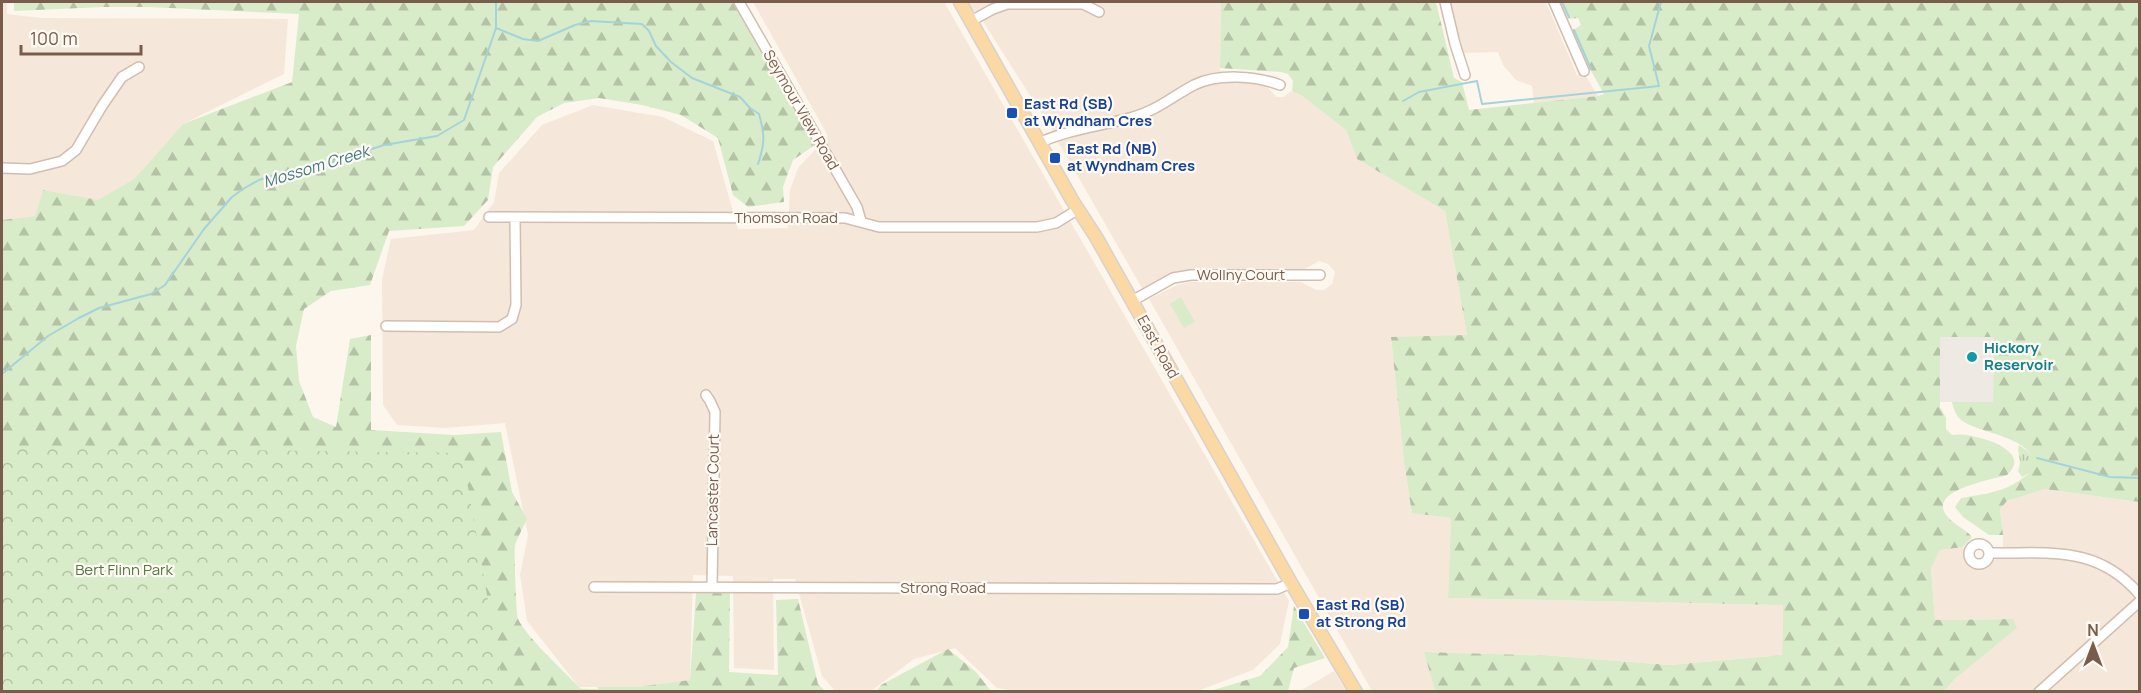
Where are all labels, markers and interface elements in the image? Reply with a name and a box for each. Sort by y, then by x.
scale bar [21,18,141,56]
text: 100 m [30,26,78,50]
street label: Seymour View Road [758,46,844,174]
place label: East Rd (SB) at Wyndham Cres [1024,93,1152,131]
marker: East Rd (SB) at Wyndham Cres [1005,106,1019,120]
place label: East Rd (NB) at Wyndham Cres [1067,138,1195,176]
water label: Mossom Creek [260,139,374,193]
marker: East Rd (NB) at Wyndham Cres [1048,151,1062,165]
street label: Thomson Road [734,207,838,228]
street label: Wollny Court [1197,264,1285,285]
street label: East Road [1132,311,1184,382]
place label: Hickory Reservoir [1984,337,2054,375]
marker: Hickory Reservoir [1965,350,1979,364]
street label: Lancaster Court [701,434,724,546]
park label: Bert Flinn Park [75,559,173,580]
street label: Strong Road [900,577,986,598]
place label: East Rd (SB) at Strong Rd [1316,594,1406,632]
marker: East Rd (SB) at Strong Rd [1297,607,1311,621]
north arrow [2063,615,2123,675]
text: N [2087,619,2099,641]

